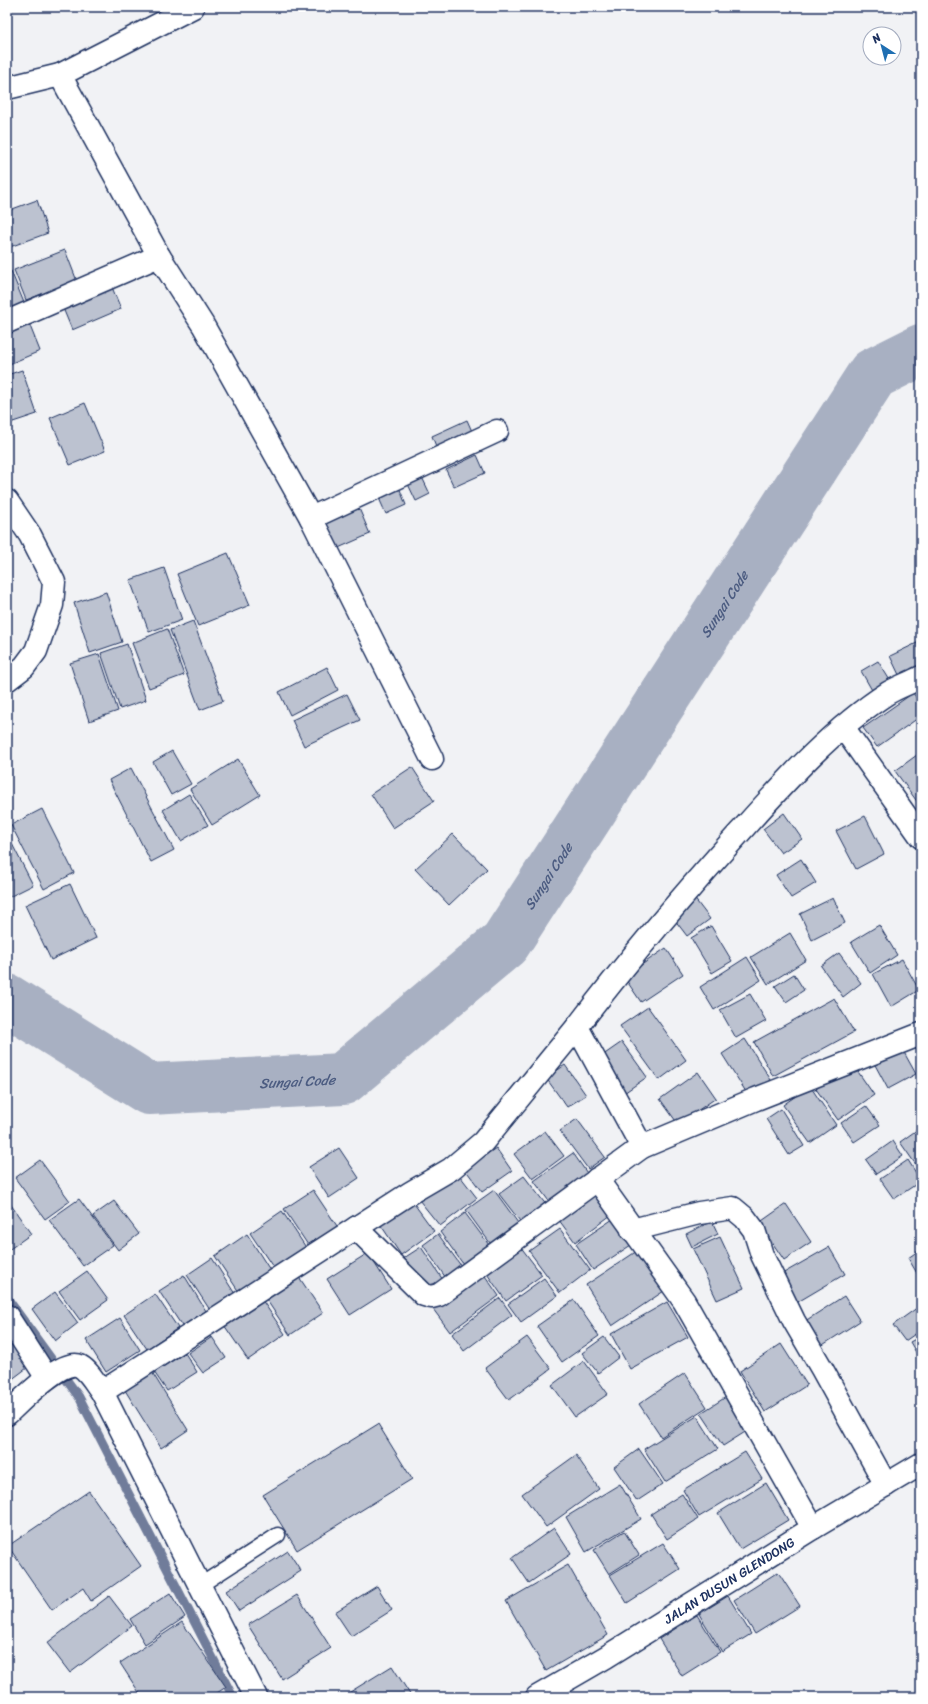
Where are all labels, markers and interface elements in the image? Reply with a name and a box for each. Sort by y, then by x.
north arrow [862,26,902,66]
text: N [867,28,885,49]
water label: Sungai Code [693,564,756,643]
water label: Sungai Code [517,836,580,915]
water label: Sungai Code [259,1067,338,1096]
street label: JALAN DUSUN GLENDONG [658,1531,799,1630]

